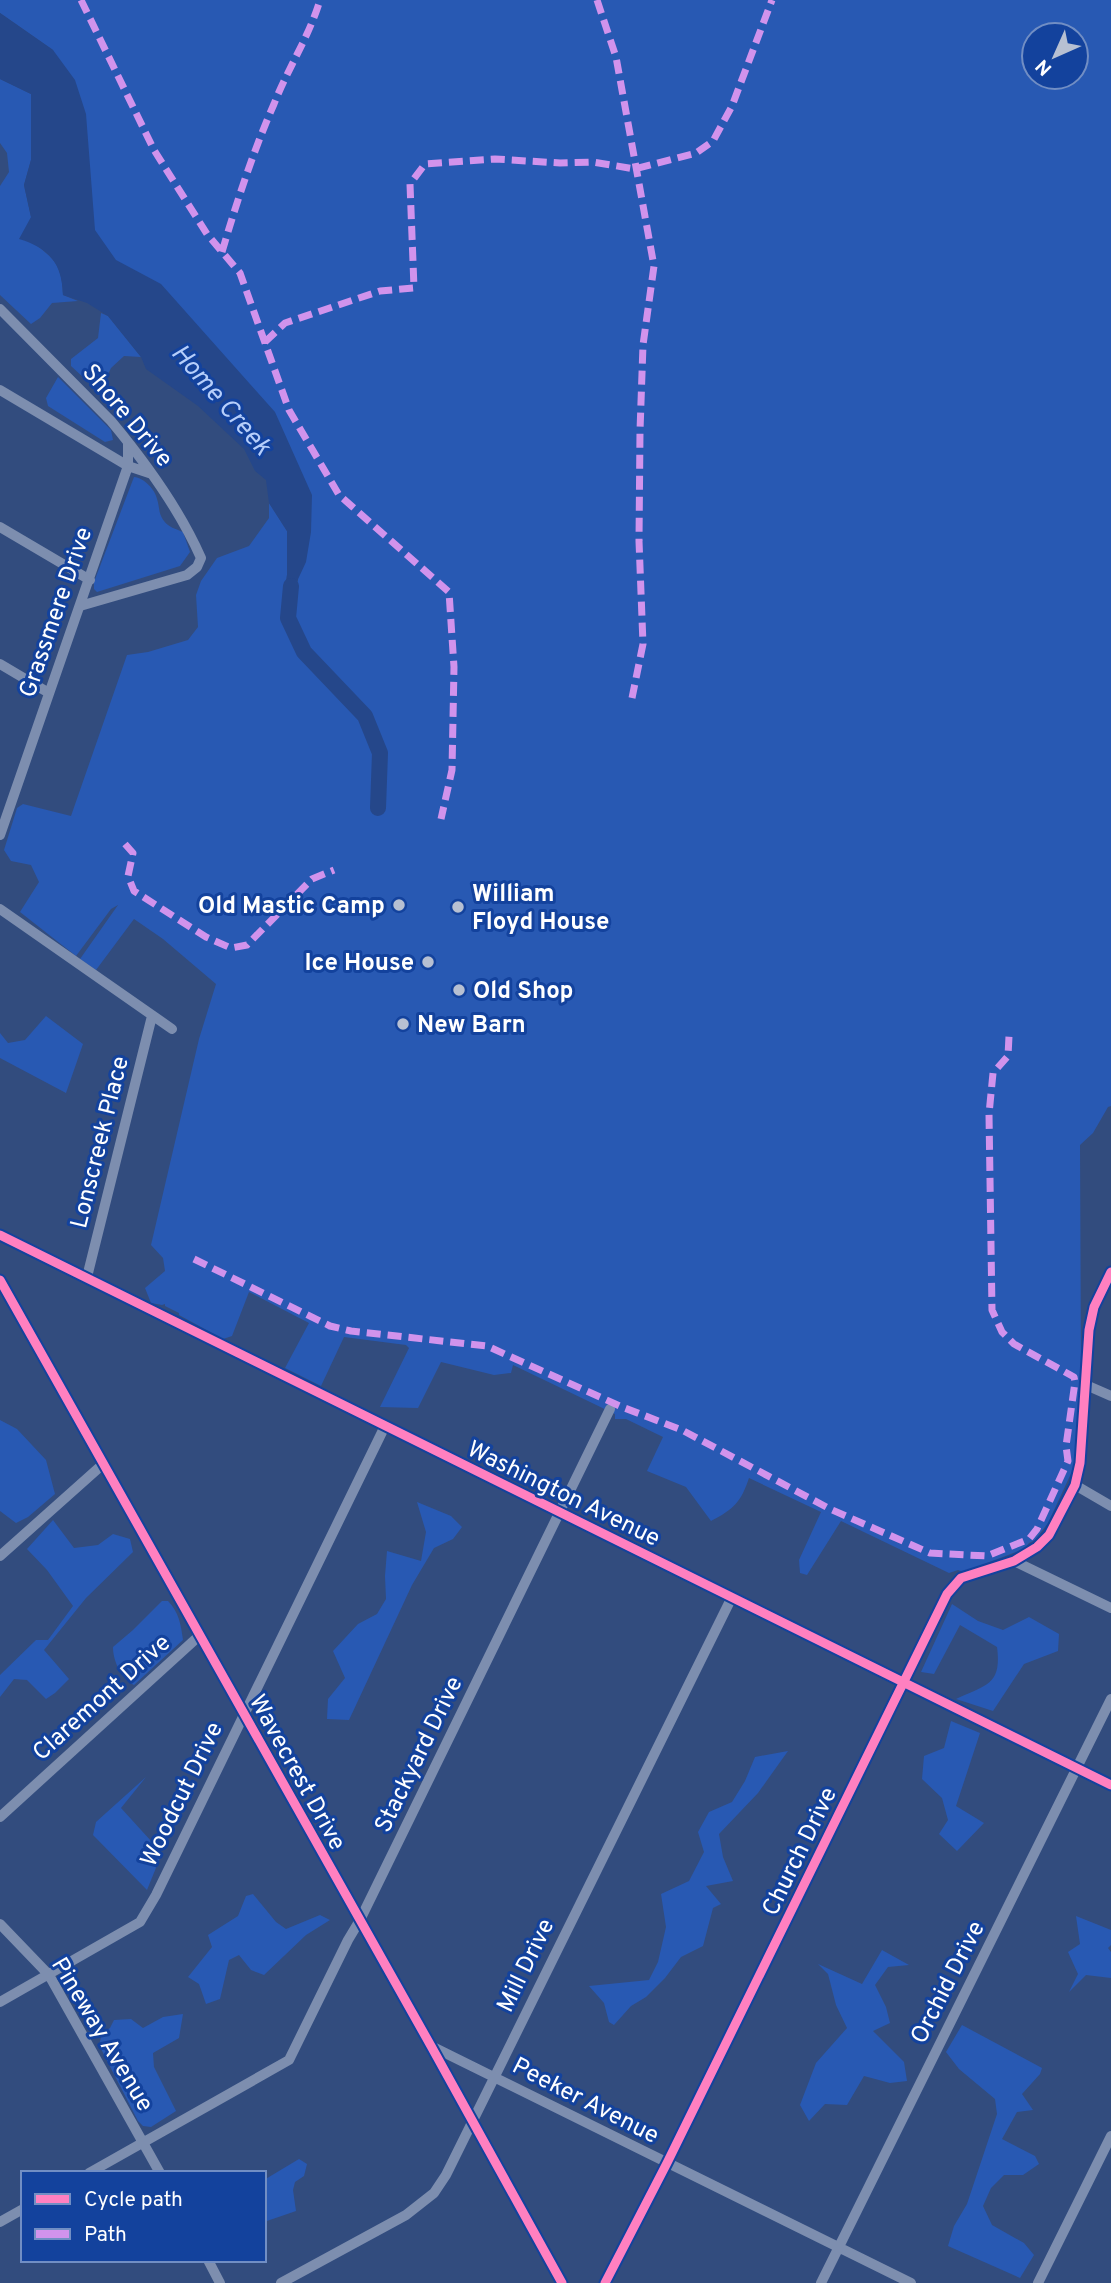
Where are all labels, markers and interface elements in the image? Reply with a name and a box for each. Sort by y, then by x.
north arrow [1020,21,1090,91]
text: N [1031,53,1058,80]
water label: Home Creek [163,338,278,464]
street label: Shore Drive [75,359,178,474]
street label: Grassmere Drive [14,523,100,702]
place label: William Floyd House [472,880,609,938]
place label: Old Mastic Camp [198,892,385,922]
marker: Old Mastic Camp [391,897,407,913]
marker: William Floyd House [450,899,466,915]
place label: Ice House [305,949,414,979]
marker: Ice House [420,954,436,970]
place label: Old Shop [473,977,573,1007]
marker: Old Shop [451,982,467,998]
place label: New Barn [417,1011,526,1041]
marker: New Barn [395,1016,411,1032]
street label: Lonscreek Place [65,1053,137,1232]
street label: Washington Avenue [462,1435,665,1555]
street label: Claremont Drive [27,1629,178,1768]
street label: Stackyard Drive [369,1672,471,1838]
street label: Wavecrest Drive [241,1690,351,1856]
street label: Woodcut Drive [135,1717,231,1872]
street label: Church Drive [757,1783,845,1921]
street label: Mill Drive [491,1914,562,2018]
street label: Orchid Drive [905,1916,993,2049]
street label: Pineway Avenue [43,1952,159,2118]
street label: Peeker Avenue [507,2052,664,2152]
legend [21,2171,266,2262]
text: Cycle path [84,2187,183,2214]
text: Path [84,2222,127,2249]

